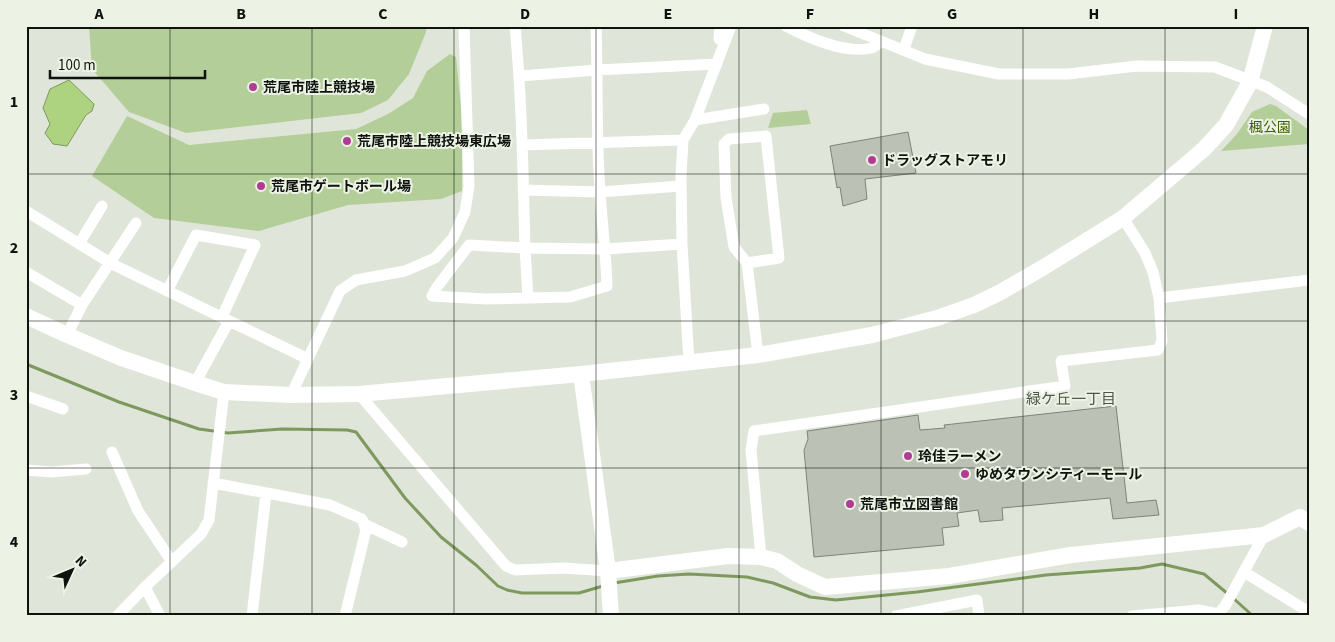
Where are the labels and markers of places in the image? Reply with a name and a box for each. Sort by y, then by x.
place label: 荒尾市陸上競技場 [263,78,375,98]
marker: 荒尾市陸上競技場 [247,81,259,93]
place label: 荒尾市陸上競技場東広場 [357,132,511,152]
marker: 荒尾市陸上競技場東広場 [341,135,353,147]
place label: ドラッグストアモリ [882,151,1008,171]
marker: ドラッグストアモリ [866,154,878,166]
place label: 荒尾市ゲートボール場 [271,177,411,197]
marker: 荒尾市ゲートボール場 [255,180,267,192]
place label: 玲佳ラーメン [918,447,1001,467]
marker: 玲佳ラーメン [902,450,914,462]
place label: ゆめタウンシティーモール [975,465,1142,485]
marker: ゆめタウンシティーモール [959,468,971,480]
place label: 荒尾市立図書館 [860,495,958,515]
marker: 荒尾市立図書館 [844,498,856,510]

